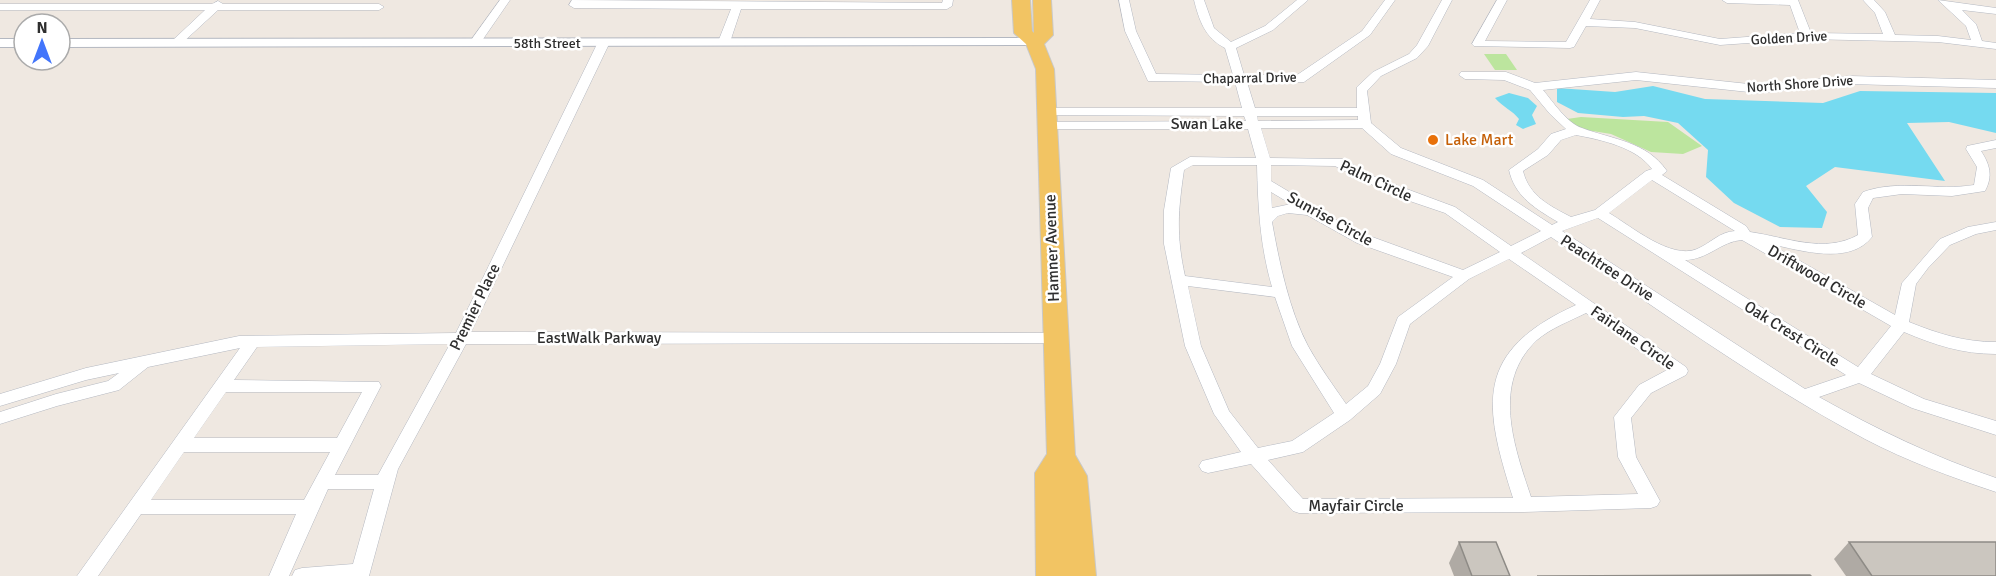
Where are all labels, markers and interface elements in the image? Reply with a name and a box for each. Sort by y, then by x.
north arrow [12,12,72,72]
text: N [36,18,48,38]
street label: Golden Drive [1750,28,1828,48]
street label: 58th Street [513,35,581,52]
street label: Chaparral Drive [1203,69,1297,87]
street label: North Shore Drive [1746,72,1854,96]
street label: Swan Lake [1171,114,1243,134]
place label: Lake Mart [1445,130,1514,150]
marker: Lake Mart [1426,133,1440,147]
street label: Palm Circle [1337,156,1415,206]
street label: Sunrise Circle [1284,187,1376,251]
street label: Hamner Avenue [1040,194,1064,302]
street label: Peachtree Drive [1556,230,1658,306]
street label: Driftwood Circle [1764,241,1870,313]
street label: Premier Place [445,260,505,354]
street label: Oak Crest Circle [1740,297,1844,371]
street label: Fairlane Circle [1587,301,1679,375]
street label: EastWalk Parkway [537,328,662,348]
street label: Mayfair Circle [1308,496,1404,516]

